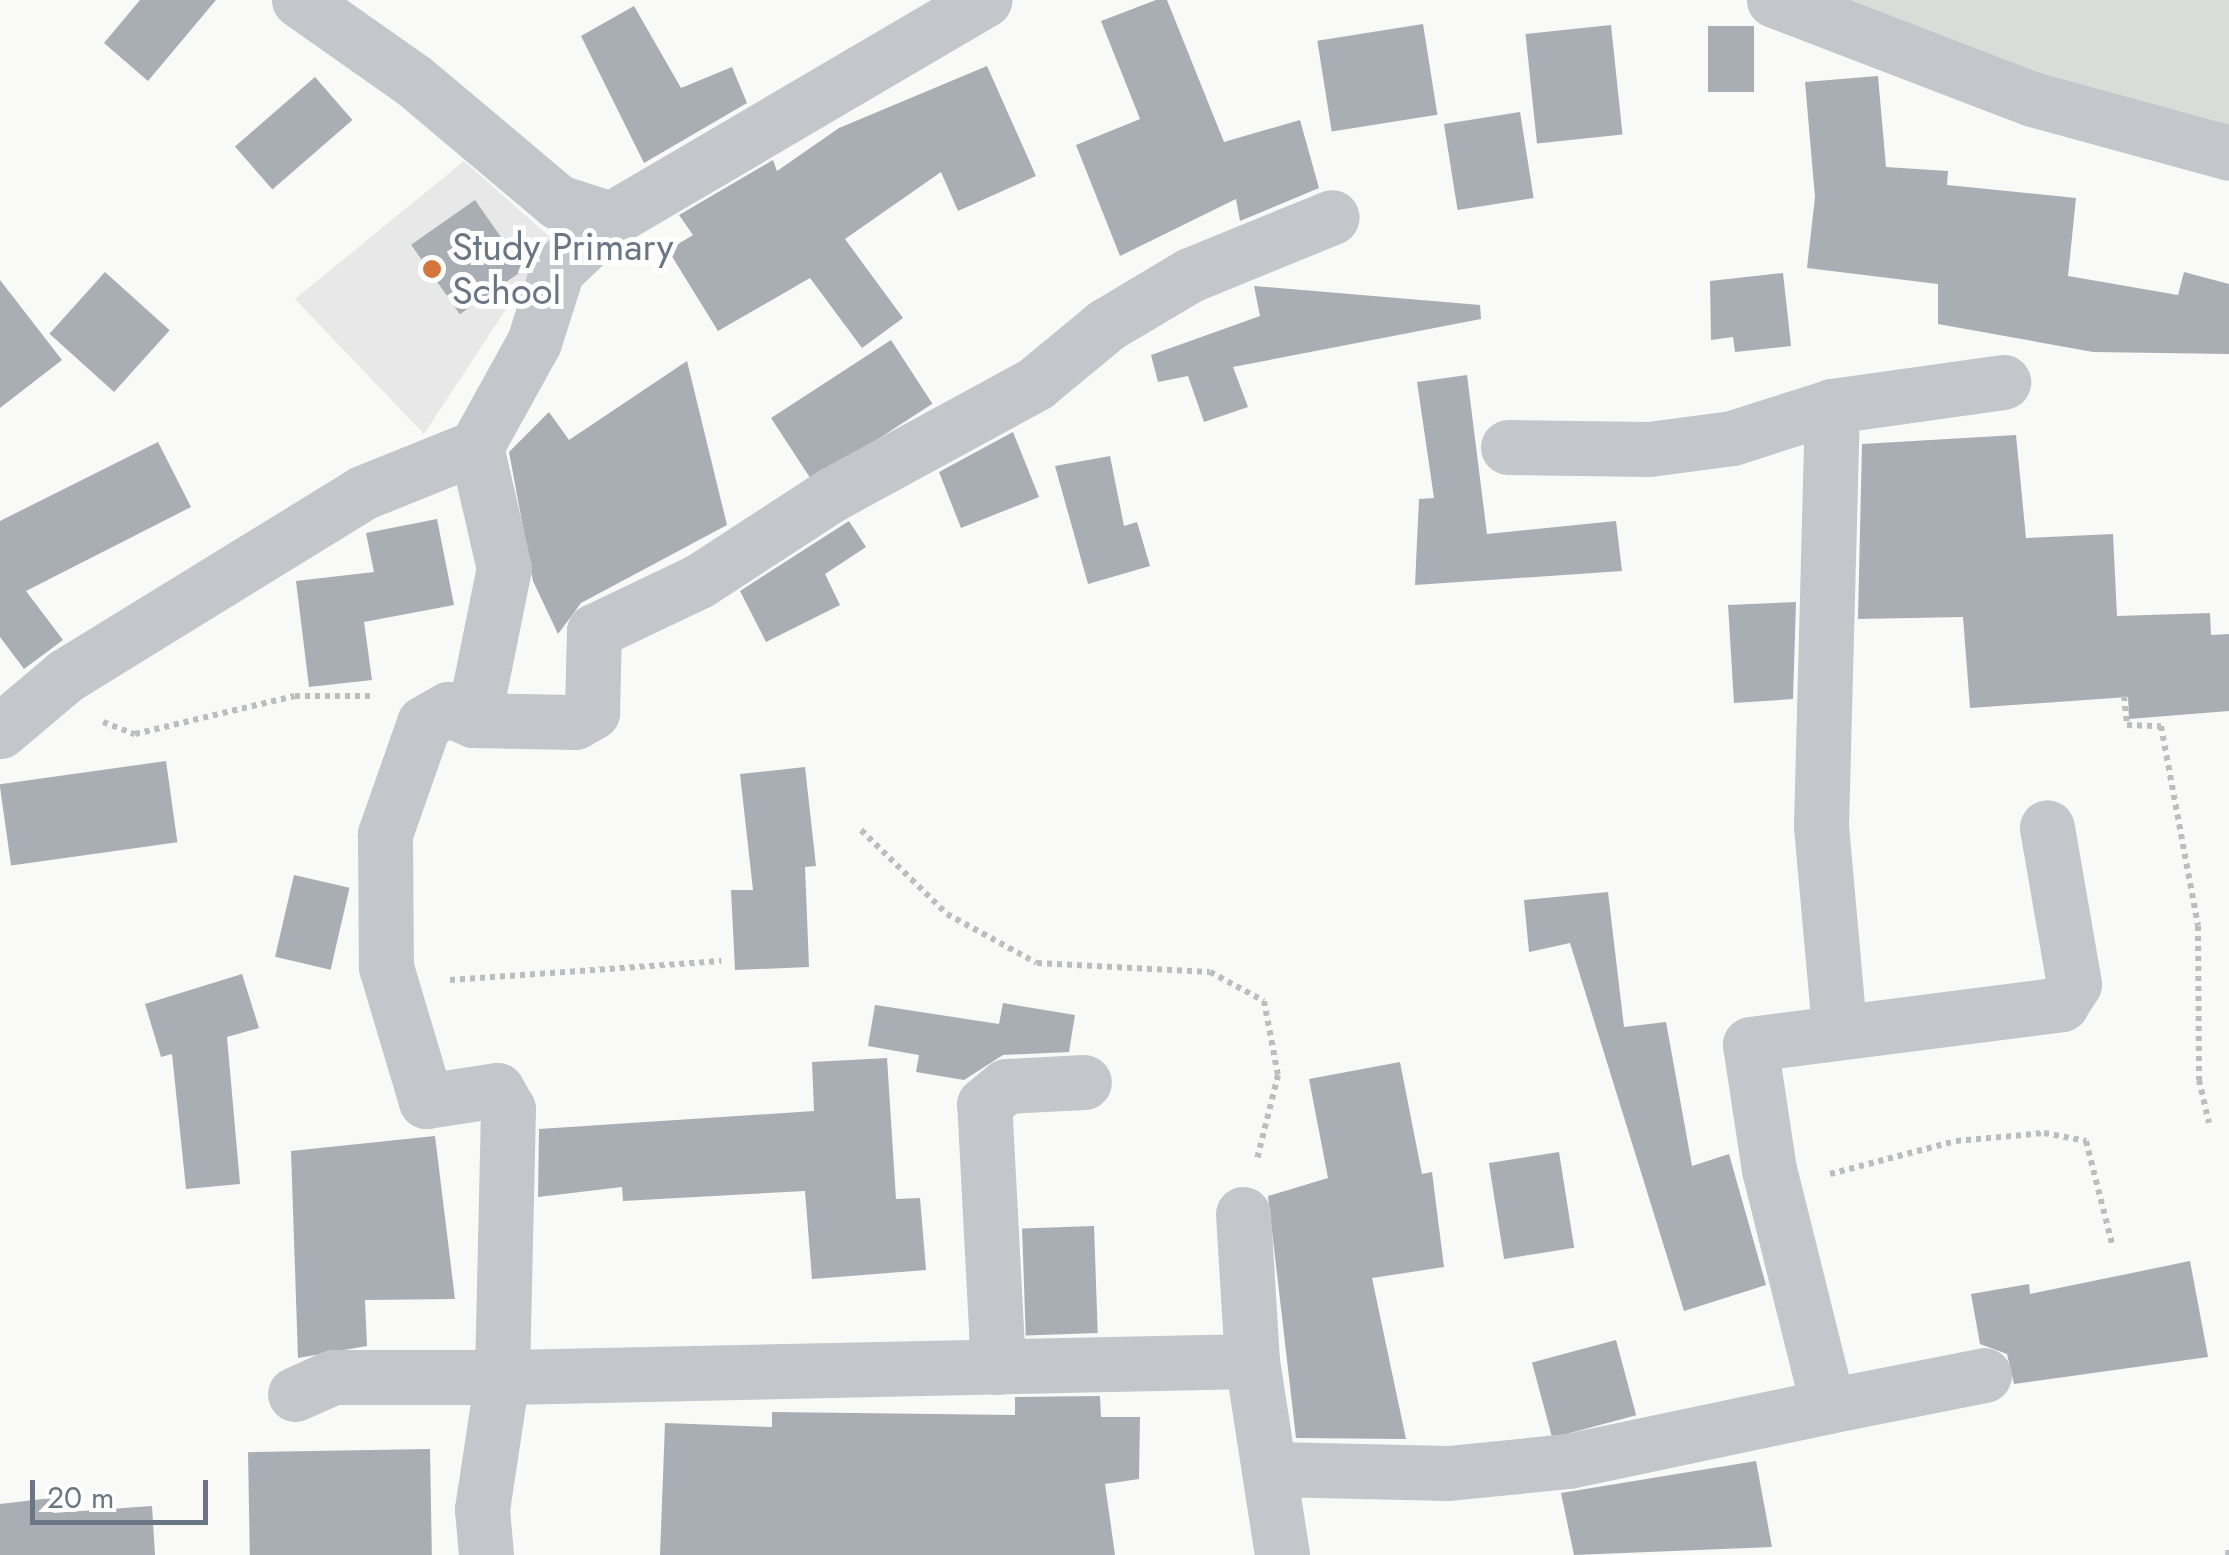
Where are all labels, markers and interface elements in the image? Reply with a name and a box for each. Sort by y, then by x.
place label: Study Primary School [452,224,673,314]
marker: Study Primary School [421,258,443,280]
scale bar [35,1460,212,1522]
text: 20 m [47,1476,114,1519]

